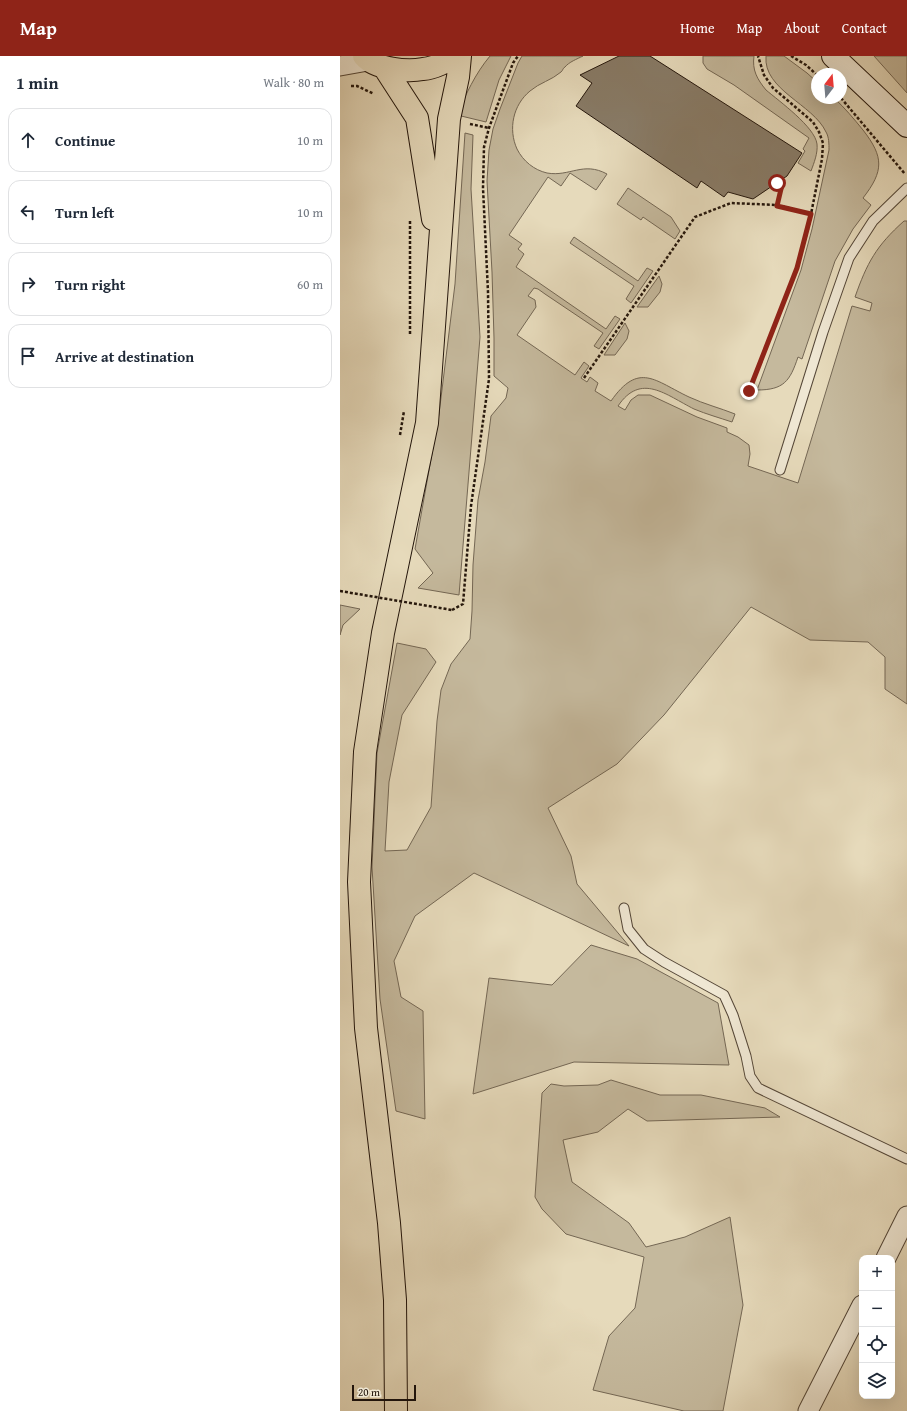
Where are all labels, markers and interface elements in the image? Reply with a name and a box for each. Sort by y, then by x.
text: Map [20,14,57,42]
text: Home [680,18,715,38]
text: Map [737,18,762,38]
text: About [784,18,820,38]
text: Contact [842,18,887,38]
north arrow [811,68,847,104]
text: 1 min [16,70,58,95]
text: Walk · 80 m [263,73,324,92]
icon: ahead [17,129,39,151]
text: Continue [55,130,116,151]
text: 10 m [297,131,323,150]
route start [768,174,786,192]
icon: left [17,201,39,223]
text: Turn left [55,202,114,223]
text: 10 m [297,203,323,222]
icon: right [17,273,39,295]
text: Turn right [55,274,126,295]
text: 60 m [297,275,323,294]
icon: arrive [17,345,39,367]
text: Arrive at destination [55,346,194,367]
route end [740,382,758,400]
map controls [859,1255,895,1399]
button: + [859,1255,895,1291]
button: − [859,1291,895,1327]
button: locate [859,1327,895,1363]
button: layers [859,1363,895,1399]
scale bar [352,1383,416,1402]
text: 20 m [358,1384,380,1400]

